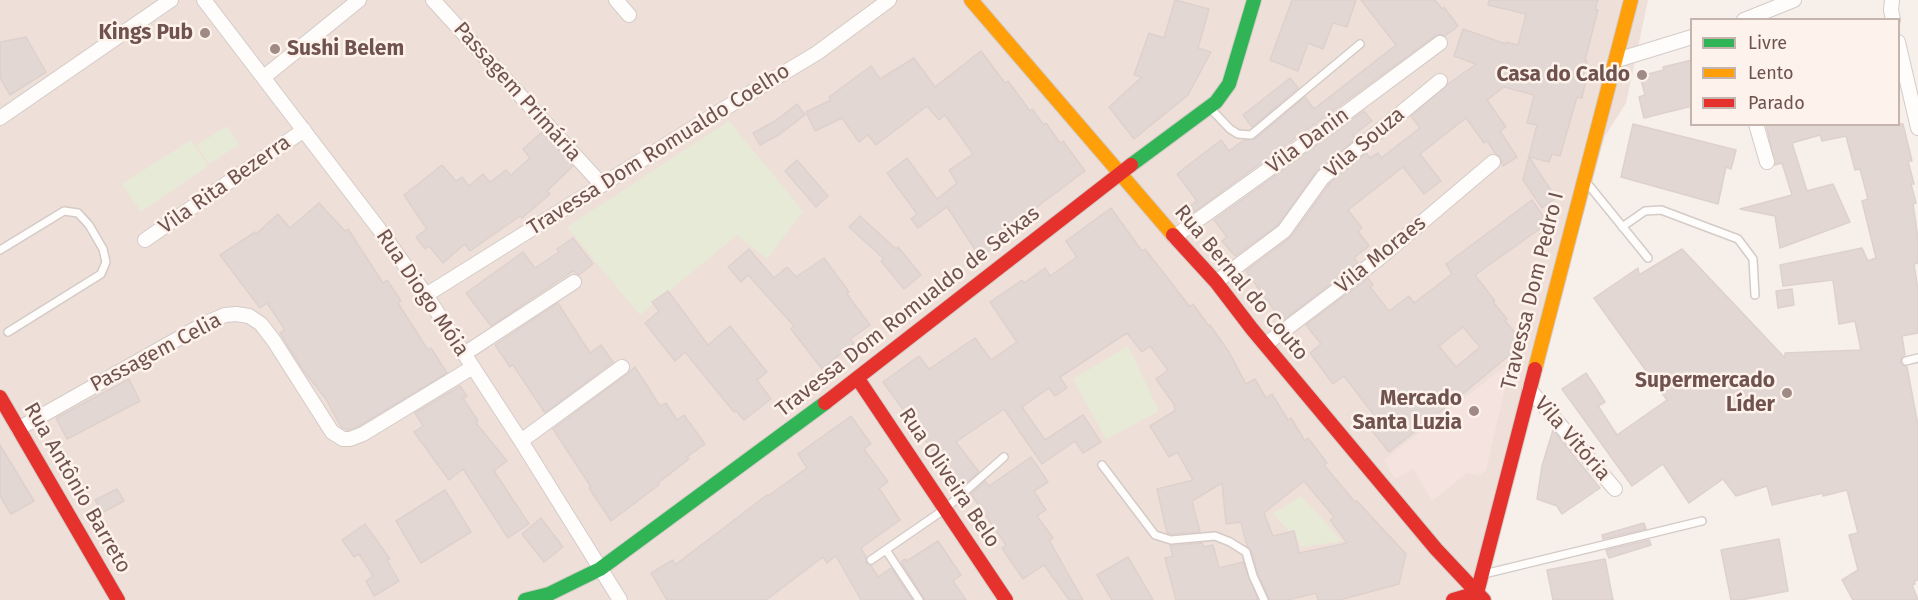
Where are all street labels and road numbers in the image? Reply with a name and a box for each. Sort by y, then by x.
street label: Passagem Primária [448,17,586,167]
street label: Travessa Dom Romualdo Coelho [523,59,795,241]
street label: Vila Souza [1320,102,1410,184]
street label: Vila Danin [1262,103,1354,179]
street label: Vila Rita Bezerra [154,130,296,240]
street label: Travessa Dom Pedro I [1496,189,1570,393]
street label: Rua Bernal do Couto [1169,200,1313,366]
street label: Travessa Dom Romualdo de Seixas [771,201,1045,423]
street label: Vila Moraes [1331,211,1431,299]
street label: Rua Diogo Móia [370,225,474,361]
street label: Passagem Celia [86,308,226,398]
street label: Vila Vitória [1529,392,1615,486]
street label: Rua Antônio Barreto [18,398,136,578]
street label: Rua Oliveira Belo [893,403,1005,553]

